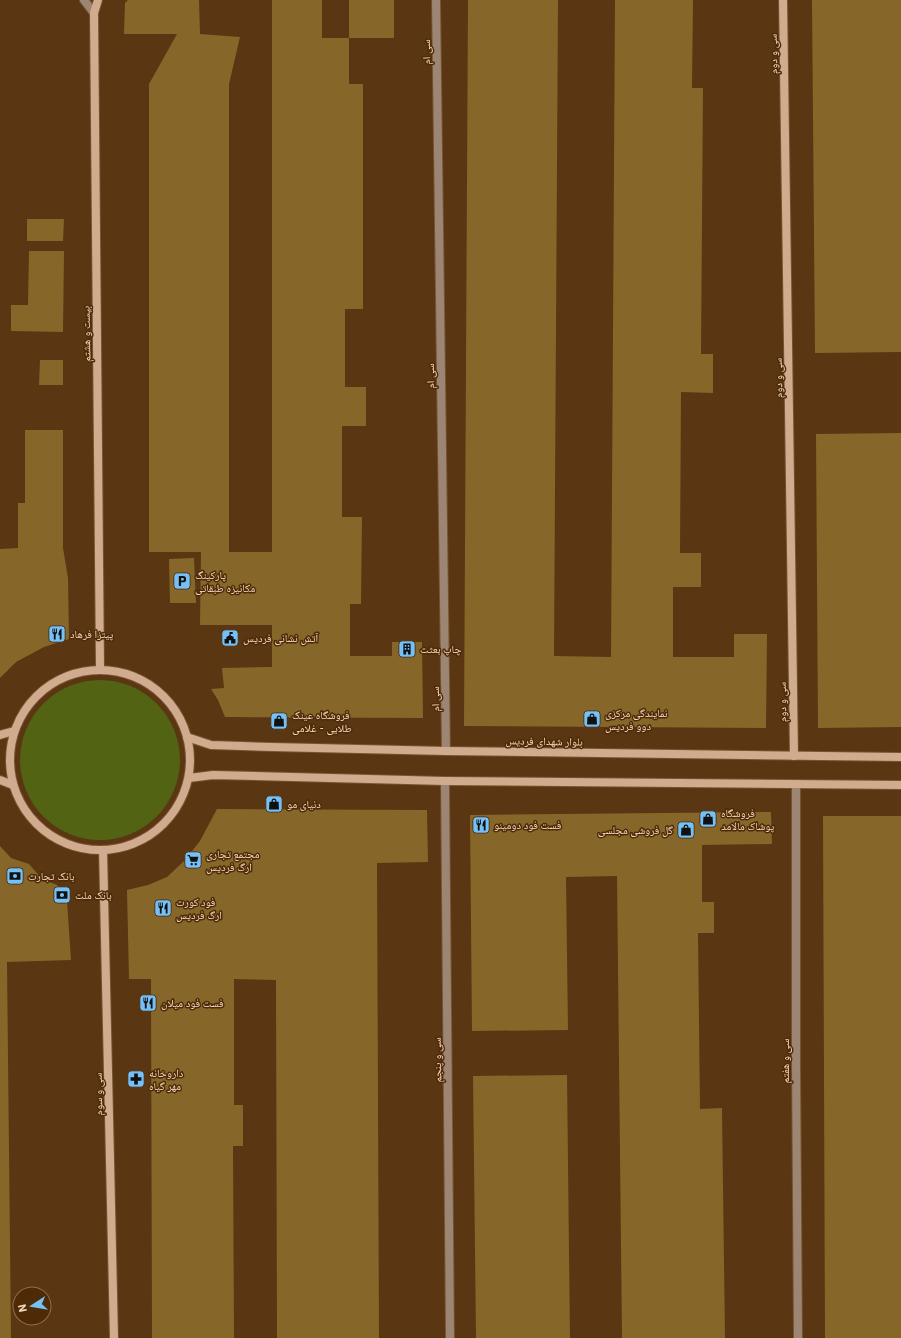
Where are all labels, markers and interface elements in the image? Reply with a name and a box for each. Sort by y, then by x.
street label: سی و دوم [766,34,780,74]
street label: سی ام [419,39,433,65]
street label: بیست و هشتم [79,306,94,362]
street label: سی و دوم [771,358,785,398]
street label: سی ام [423,363,437,389]
place label: پارکینگ مکانیزه طبقاتی [195,568,255,595]
parking icon: پارکینگ مکانیزه طبقاتی [172,571,192,591]
restaurant icon: پیتزا فرهاد [47,624,67,644]
place label: پیتزا فرهاد [70,627,114,641]
public building icon: آتش نشانی فردیس [220,628,240,648]
place label: آتش نشانی فردیس [243,631,318,645]
building icon: چاپ بعثت [397,639,417,659]
place label: چاپ بعثت [420,642,461,656]
street label: سی و دوم [775,682,789,722]
street label: سی ام [428,686,442,712]
place label: نمایندگی مرکزی دوو فردیس [605,706,668,733]
place label: فروشگاه عینک طلایی - غلامی [292,708,352,735]
shop icon: نمایندگی مرکزی دوو فردیس [582,709,602,729]
shop icon: فروشگاه عینک طلایی - غلامی [269,711,289,731]
street label: بلوار شهدای فردیس [505,733,583,749]
shop icon: دنیای مو [264,794,284,814]
place label: دنیای مو [287,797,321,811]
place label: فروشگاه پوشاک مالامد [721,806,774,833]
shop icon: فروشگاه پوشاک مالامد [698,809,718,829]
restaurant icon: فست فود دومینو [471,815,491,835]
place label: فست فود دومینو [494,818,562,832]
shop icon: گل فروشی مجلسی [676,820,696,840]
place label: گل فروشی مجلسی [598,823,673,837]
place label: مجتمع تجاری ارگ فردیس [206,847,260,874]
supermarket icon: مجتمع تجاری ارگ فردیس [183,850,203,870]
bank icon: بانک تجارت [5,866,25,886]
place label: بانک تجارت [28,869,75,883]
bank icon: بانک ملت [52,885,72,905]
place label: بانک ملت [75,888,112,902]
place label: فود کورت ارگ فردیس [176,895,222,922]
restaurant icon: فود کورت ارگ فردیس [153,898,173,918]
restaurant icon: فست فود میلان [138,993,158,1013]
place label: فست فود میلان [161,996,224,1010]
street label: سی و پنجم [430,1037,445,1083]
street label: سی و هفتم [778,1039,793,1083]
place label: داروخانه مهر گیاه [149,1066,184,1093]
pharmacy icon: داروخانه مهر گیاه [126,1069,146,1089]
street label: سی و سوم [91,1072,105,1116]
north arrow [12,1286,52,1326]
text: N [15,1303,30,1313]

